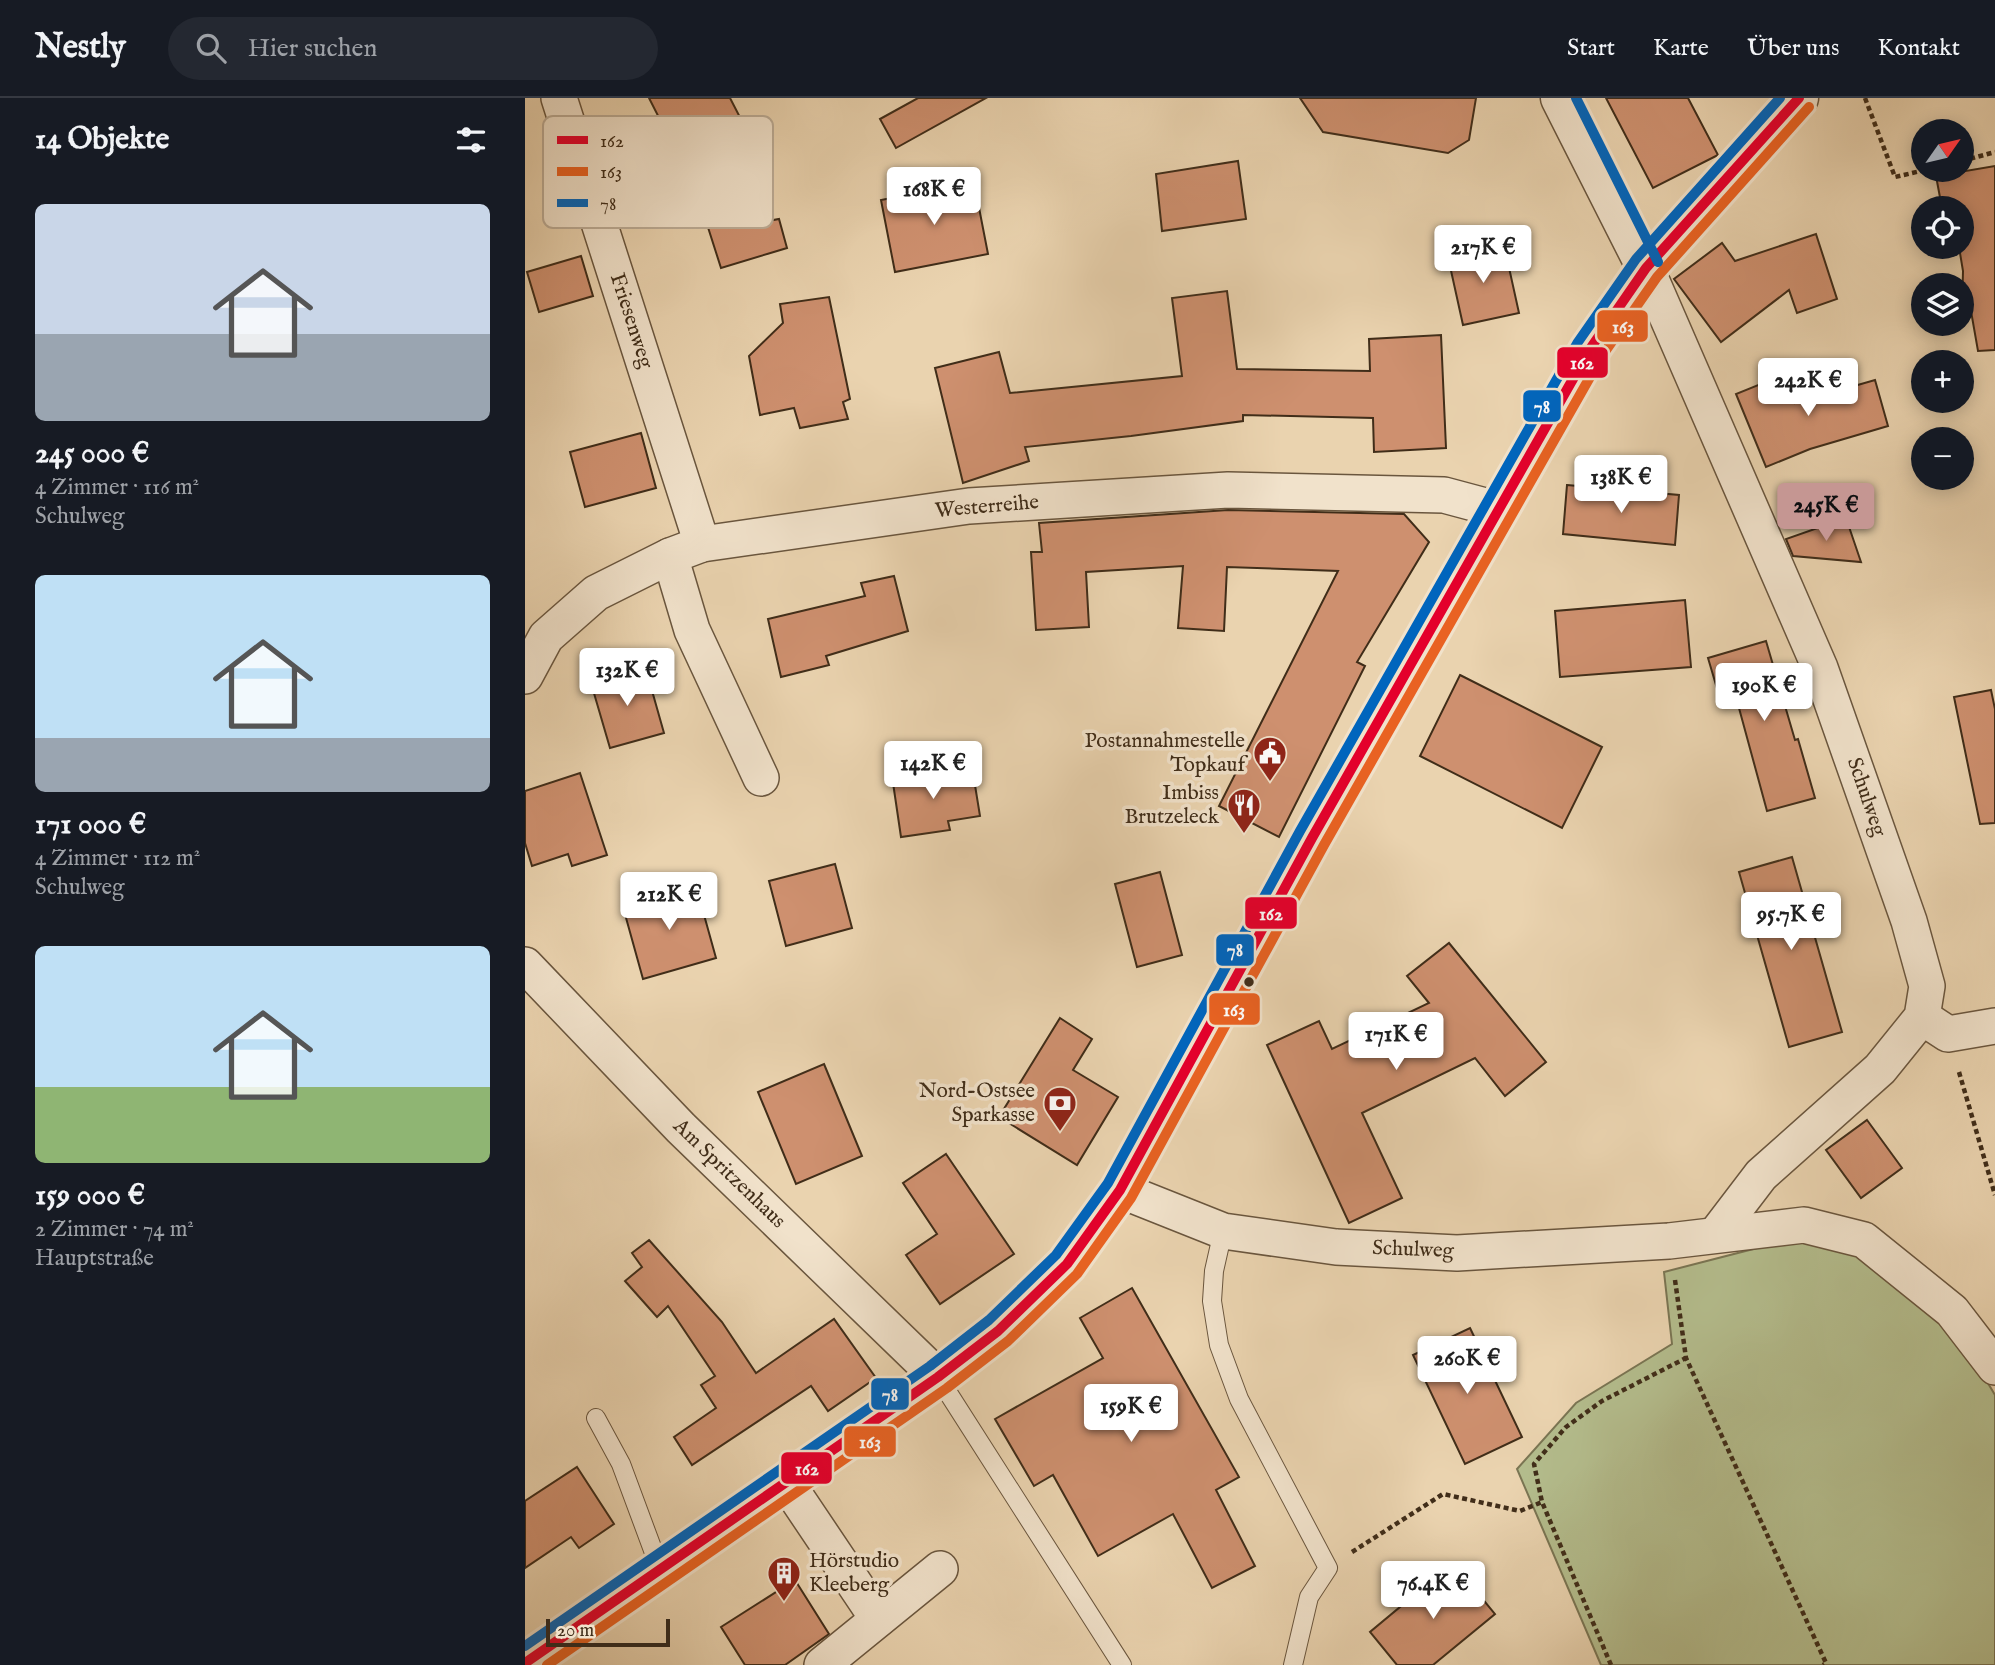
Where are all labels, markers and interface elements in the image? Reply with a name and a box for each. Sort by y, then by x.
search box [168,17,658,80]
text: Nestly [35,27,126,69]
icon: search [192,29,230,67]
text: Hier suchen [248,32,377,65]
text: Start [1567,33,1615,64]
text: Karte [1653,33,1709,64]
text: Über uns [1747,33,1839,64]
text: Kontakt [1877,33,1960,64]
legend [543,116,773,228]
north arrow [1911,119,1974,182]
map controls [1911,119,1974,490]
text: 14 Objekte [35,121,169,159]
icon: filters [452,121,490,159]
text: 162 [600,130,624,154]
text: 163 [600,161,622,185]
pin: 168K € [877,167,991,227]
text: 168K € [903,175,965,204]
text: 78 [600,193,616,217]
button: locate [1911,196,1974,259]
pin: 217K € [1426,226,1540,285]
text: 217K € [1450,233,1516,262]
icon: home [200,250,326,376]
street label: Friesenweg [603,270,659,373]
button: layers [1911,273,1974,336]
line badge: 163 [1596,309,1649,343]
text: 163 [1612,316,1634,340]
line badge: 162 [1556,346,1609,379]
button: + [1911,350,1974,413]
text: 162 [1570,352,1594,376]
pin: 242K € [1751,358,1865,418]
text: 242K € [1774,366,1842,395]
line badge: 78 [1522,389,1562,423]
text: 78 [1534,396,1550,420]
button: − [1911,427,1974,490]
text: 245 000 € [35,435,149,473]
pin: 138K € [1564,456,1678,515]
text: 138K € [1590,463,1652,492]
text: 4 Zimmer · 116 m² [35,473,199,502]
pin: 245K € [1769,484,1883,543]
street label: Westerreihe [934,489,1040,525]
text: 245K € [1793,491,1859,520]
text: Schulweg [35,502,125,531]
icon: home [200,621,326,747]
pin: 132K € [570,648,684,708]
text: 132K € [595,656,659,685]
pin: 190K € [1707,664,1821,723]
text: 190K € [1731,671,1797,700]
place label: Postannahmestelle Topkauf [1085,728,1248,779]
public building icon: Postannahmestelle Topkauf [1251,734,1289,783]
pin: 142K € [876,742,990,801]
text: 142K € [900,749,966,778]
street label: Schulweg [1840,754,1892,841]
place label: Imbiss Brutzeleck [1124,780,1220,831]
restaurant icon: Imbiss Brutzeleck [1225,786,1263,835]
text: 171 000 € [35,806,146,844]
text: 4 Zimmer · 112 m² [35,844,200,873]
pin: 212K € [612,872,726,932]
text: Schulweg [35,873,125,902]
text: 212K € [636,880,702,909]
pin: 95.7K € [1726,892,1856,952]
line badge: 162 [1244,896,1298,930]
text: 95.7K € [1757,900,1825,929]
text: 162 [1259,903,1283,927]
line badge: 78 [1215,933,1255,967]
text: 78 [1227,939,1243,963]
unlabelled marker [1242,975,1256,989]
icon: home [200,992,326,1118]
line badge: 163 [1208,992,1261,1026]
text: 163 [1223,999,1245,1023]
pin: 171K € [1339,1012,1453,1072]
text: 171K € [1364,1020,1428,1049]
place label: Nord-Ostsee Sparkasse [919,1078,1035,1129]
bank icon: Nord-Ostsee Sparkasse [1041,1084,1079,1133]
street label: Am Spritzenhaus [666,1113,791,1235]
text: 159 000 € [35,1177,145,1215]
text: 2 Zimmer · 74 m² [35,1215,194,1244]
street label: Schulweg [1372,1235,1455,1265]
text: Hauptstraße [35,1244,154,1273]
pin: 260K € [1410,1336,1524,1396]
text: 260K € [1434,1344,1500,1373]
line badge: 78 [870,1377,910,1411]
text: 78 [882,1384,898,1408]
pin: 159K € [1074,1384,1188,1444]
text: 159K € [1100,1392,1162,1421]
line badge: 163 [843,1425,897,1458]
text: 163 [859,1431,881,1455]
line badge: 162 [780,1451,833,1485]
text: 162 [795,1458,819,1482]
place label: Hörstudio Kleeberg [809,1548,899,1599]
building icon: Hörstudio Kleeberg [765,1554,803,1603]
pin: 76.4K € [1368,1562,1498,1621]
text: 76.4K € [1397,1569,1469,1598]
scale bar [546,1616,670,1648]
text: 20 m [557,1619,594,1643]

